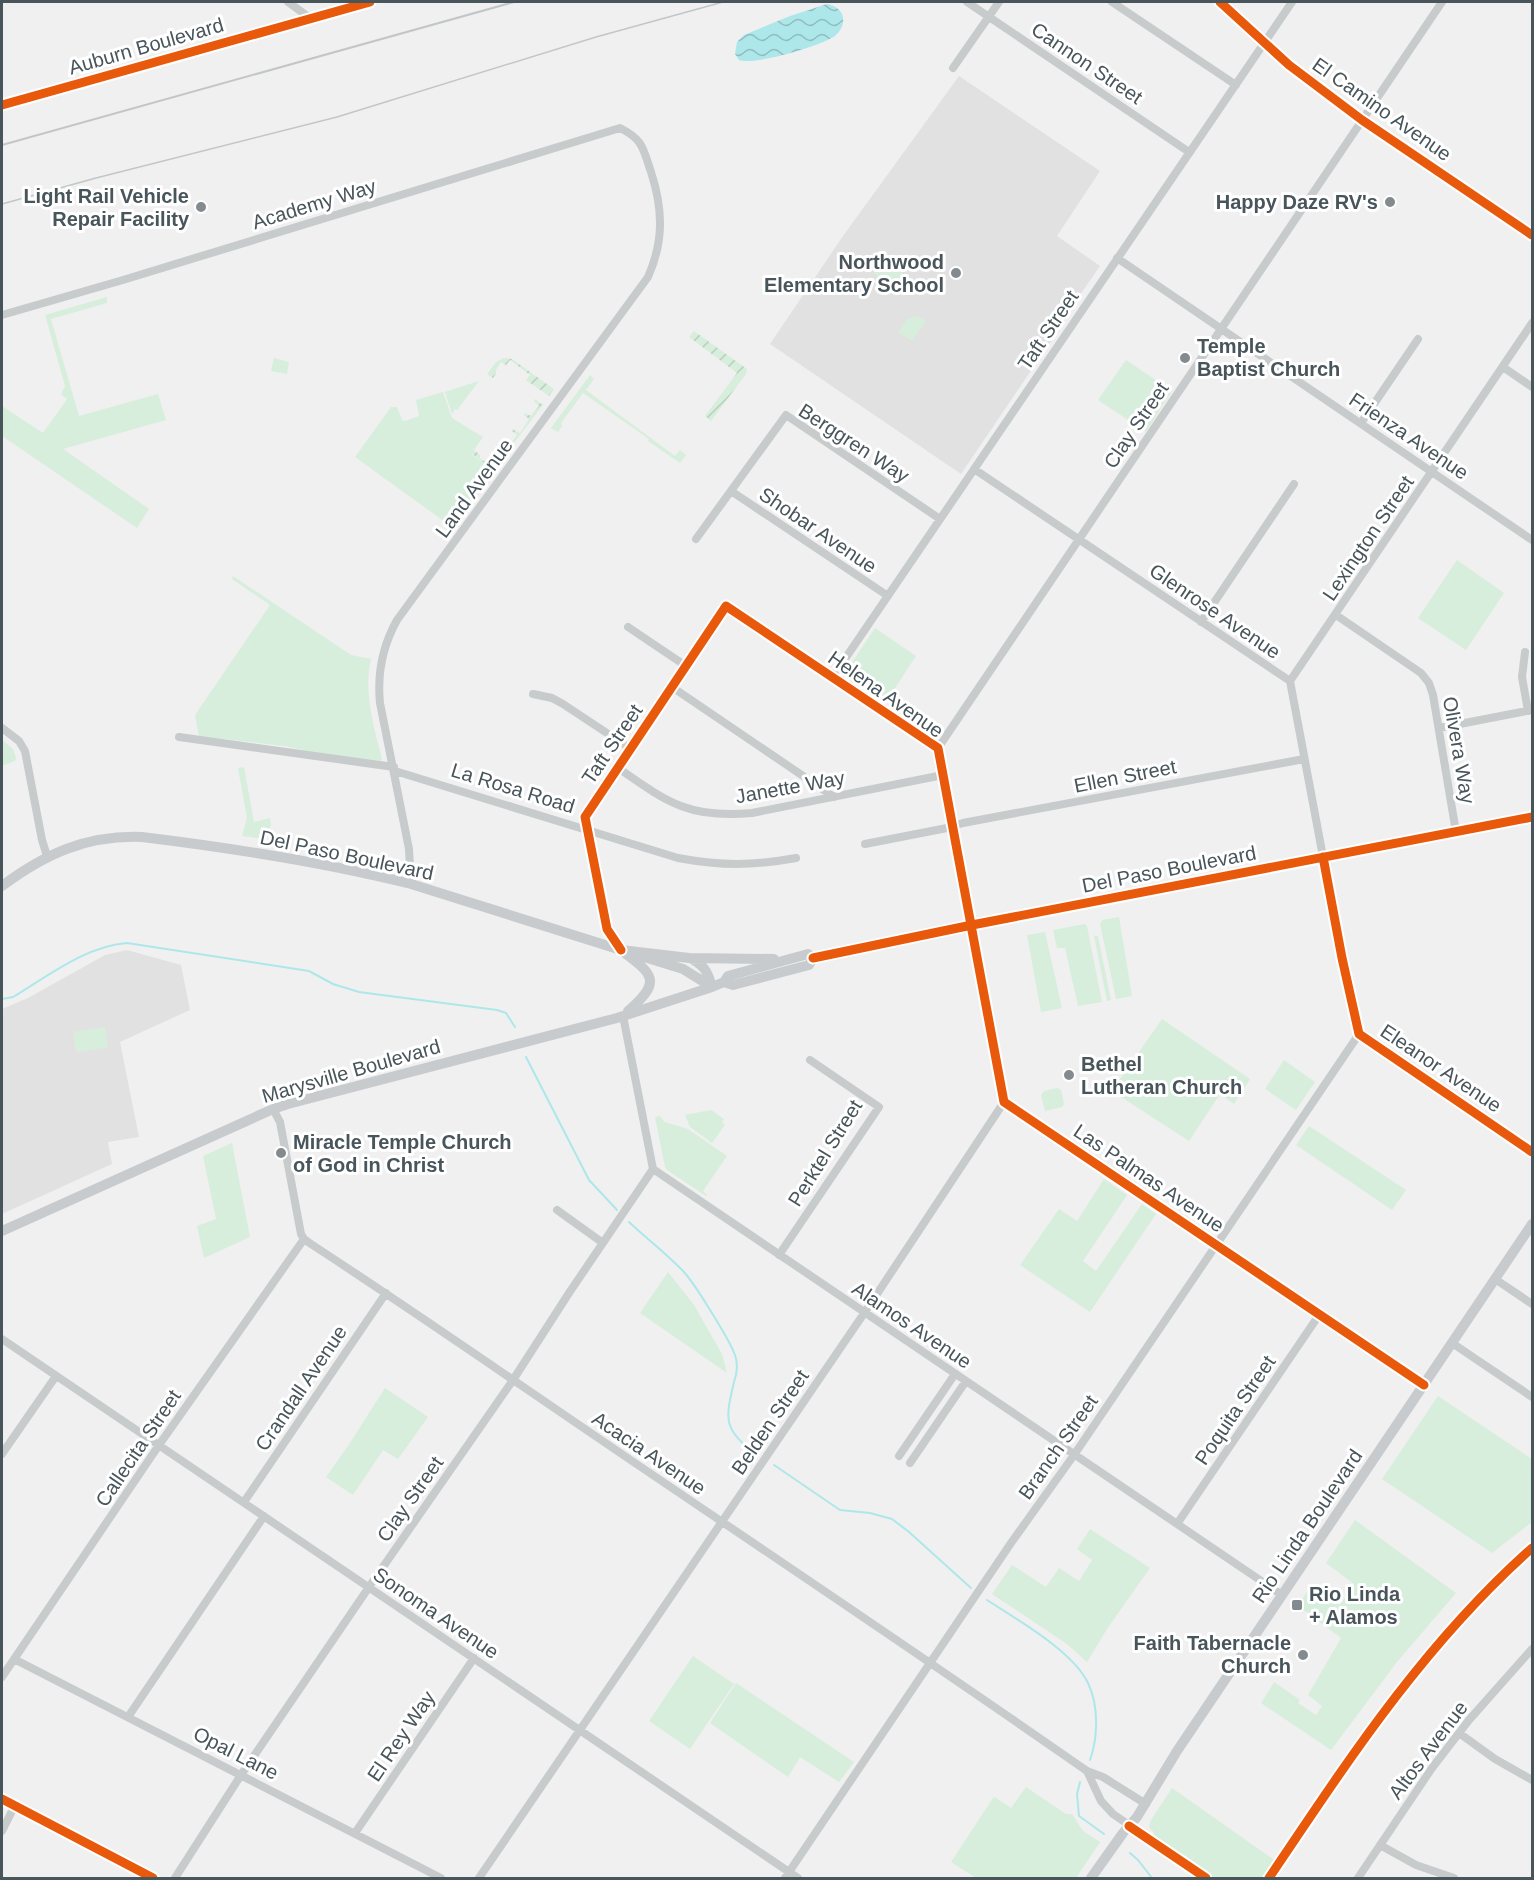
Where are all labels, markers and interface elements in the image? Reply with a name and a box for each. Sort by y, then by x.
street label: Auburn Boulevard [66,13,226,79]
street label: Cannon Street [1027,18,1147,108]
street label: El Camino Avenue [1308,53,1456,165]
street label: Academy Way [249,175,379,233]
place label: Light Rail Vehicle Repair Facility [23,185,190,230]
place label: Happy Daze RV's [1216,191,1378,213]
marker: Happy Daze RV's [1383,195,1397,209]
marker: Light Rail Vehicle Repair Facility [194,200,208,214]
place label: Northwood Elementary School [764,251,944,296]
marker: Northwood Elementary School [949,266,963,280]
street label: Taft Street [1013,286,1083,374]
place label: Temple Baptist Church [1197,335,1340,380]
marker: Temple Baptist Church [1178,351,1192,365]
street label: Clay Street [1099,377,1173,472]
street label: Frienza Avenue [1345,388,1473,484]
street label: Berggren Way [795,399,913,487]
street label: Land Avenue [431,434,517,542]
street label: Lexington Street [1318,471,1418,605]
street label: Shobar Avenue [755,483,881,577]
street label: Glenrose Avenue [1145,559,1285,663]
street label: Helena Avenue [824,646,948,742]
street label: Olivera Way [1439,695,1479,805]
street label: Taft Street [577,700,647,788]
street label: Ellen Street [1072,755,1178,797]
street label: La Rosa Road [449,759,577,817]
street label: Janette Way [734,767,846,807]
street label: Del Paso Boulevard [258,826,436,884]
street label: Del Paso Boulevard [1080,841,1258,897]
street label: Eleanor Avenue [1376,1019,1506,1117]
street label: Marysville Boulevard [259,1035,443,1107]
place label: Bethel Lutheran Church [1081,1053,1242,1098]
marker: Bethel Lutheran Church [1062,1068,1076,1082]
street label: Perktel Street [784,1095,867,1210]
street label: Las Palmas Avenue [1070,1120,1228,1236]
place label: Miracle Temple Church of God in Christ [293,1131,512,1176]
marker: Miracle Temple Church of God in Christ [274,1146,288,1160]
street label: Alamos Avenue [848,1277,976,1373]
street label: Crandall Avenue [251,1321,351,1455]
street label: Poquita Street [1190,1351,1280,1469]
street label: Belden Street [727,1365,813,1478]
street label: Callecita Street [91,1385,185,1510]
street label: Branch Street [1014,1390,1102,1503]
street label: Acacia Avenue [588,1407,710,1499]
street label: Rio Linda Boulevard [1248,1445,1366,1607]
street label: Clay Street [373,1452,448,1546]
street label: Sonoma Avenue [369,1563,503,1663]
place label: Rio Linda + Alamos [1309,1583,1401,1628]
marker: Rio Linda + Alamos [1290,1598,1304,1612]
place label: Faith Tabernacle Church [1134,1632,1291,1677]
marker: Faith Tabernacle Church [1296,1648,1310,1662]
street label: El Rey Way [363,1687,439,1785]
street label: Altos Avenue [1384,1697,1472,1803]
street label: Opal Lane [190,1722,282,1784]

